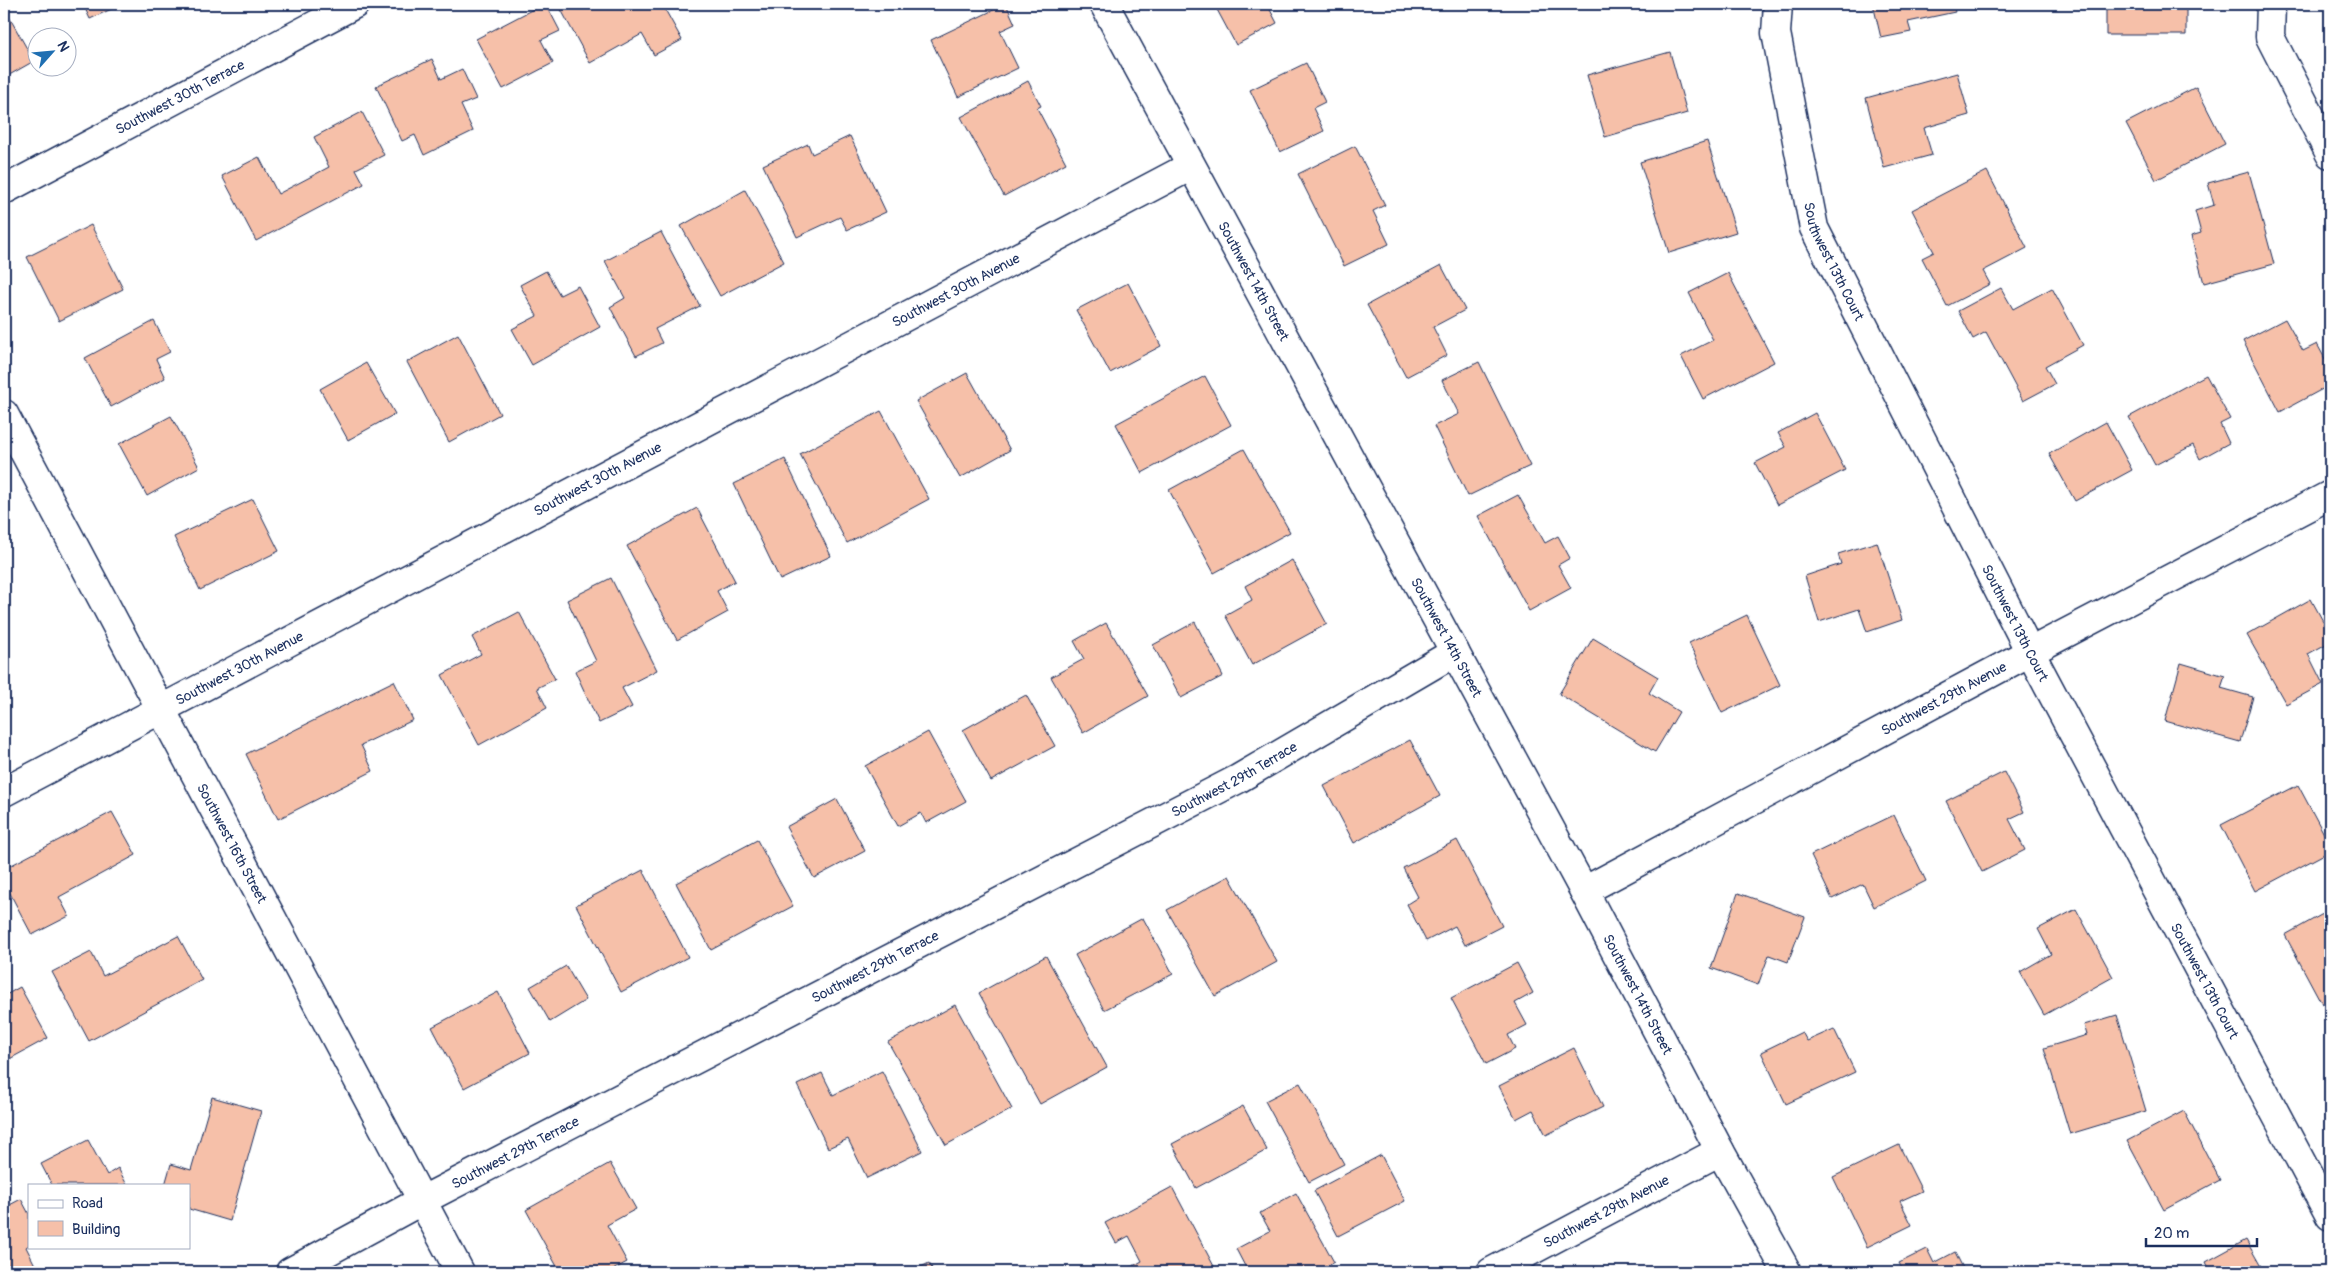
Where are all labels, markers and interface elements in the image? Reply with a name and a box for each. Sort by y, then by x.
north arrow [28,28,78,78]
text: N [53,38,73,54]
street label: Southwest 30th Terrace [113,56,247,138]
street label: Southwest 13th Court [1801,201,1868,324]
street label: Southwest 14th Street [1215,218,1293,344]
street label: Southwest 30th Avenue [889,249,1023,331]
street label: Southwest 30th Avenue [531,438,664,520]
street label: Southwest 13th Court [1978,562,2053,684]
street label: Southwest 14th Street [1407,575,1486,700]
street label: Southwest 30th Avenue [172,627,306,709]
street label: Southwest 29th Avenue [1878,658,2009,739]
street label: Southwest 29th Terrace [1168,738,1300,821]
street label: Southwest 16th Street [193,780,271,906]
street label: Southwest 13th Court [2167,920,2243,1042]
street label: Southwest 29th Terrace [808,927,942,1006]
street label: Southwest 14th Street [1600,931,1677,1057]
street label: Southwest 29th Terrace [449,1112,582,1192]
street label: Southwest 29th Avenue [1540,1171,1672,1251]
legend [28,1184,190,1248]
text: Road [72,1194,103,1213]
scale bar [2146,1216,2258,1248]
text: Building [72,1220,120,1239]
text: 20 m [2154,1224,2189,1243]

